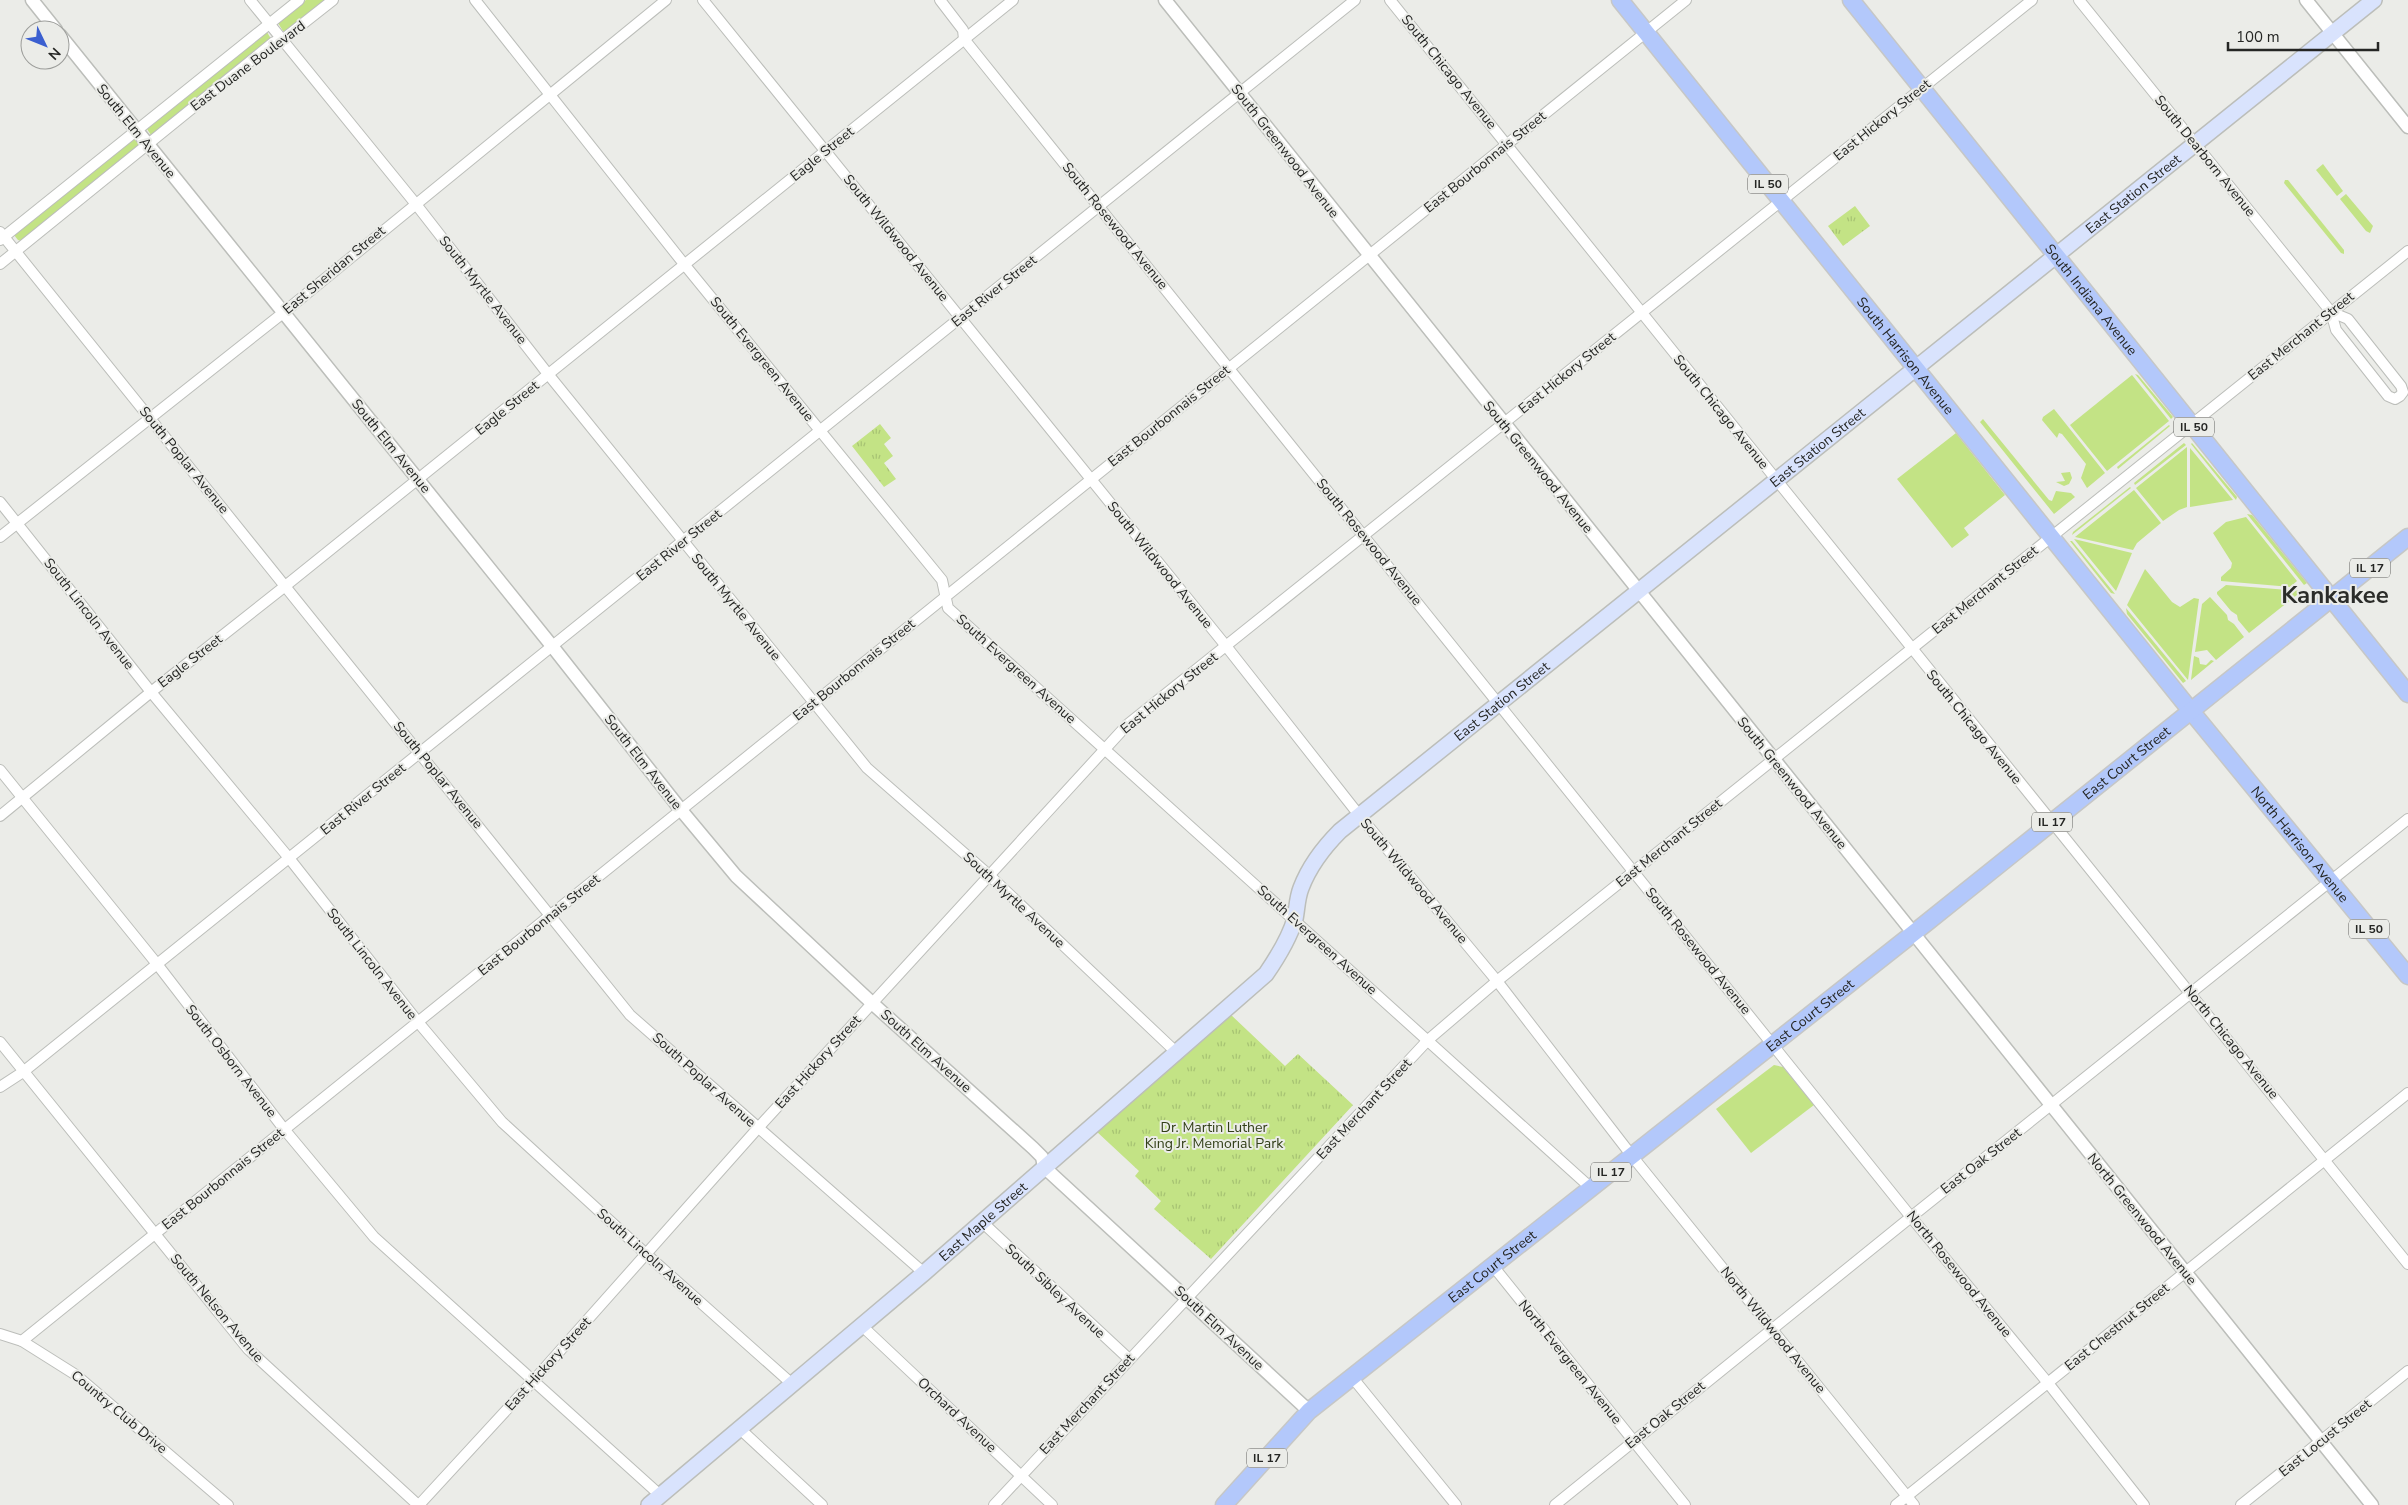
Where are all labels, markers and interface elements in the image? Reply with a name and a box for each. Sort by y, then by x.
street label: South Chicago Avenue [1397,11,1501,133]
street label: East Duane Boulevard [187,16,309,116]
north arrow [20,20,70,70]
scale bar [2228,20,2378,52]
text: 100 m [2236,27,2280,47]
text: N [44,43,65,64]
street label: East Hickory Street [1829,75,1935,165]
street label: South Elm Avenue [92,80,180,182]
street label: South Greenwood Avenue [1227,80,1343,222]
street label: South Dearborn Avenue [2150,91,2260,221]
street label: East Bourbonnais Street [1420,107,1550,217]
street label: Eagle Street [786,122,858,186]
street label: East Station Street [2081,149,2185,238]
street label: South Rosewood Avenue [1058,158,1172,294]
street label: South Wildwood Avenue [839,171,953,305]
road number: IL 50 [1748,174,1788,193]
street label: East Sheridan Street [279,221,389,318]
street label: South Myrtle Avenue [435,232,531,348]
street label: South Indiana Avenue [2041,240,2142,359]
street label: East River Street [947,251,1041,331]
street label: East Merchant Street [2244,287,2358,385]
street label: South Evergreen Avenue [706,293,818,425]
street label: South Harrison Avenue [1852,293,1959,418]
street label: East Hickory Street [1514,328,1620,418]
street label: South Chicago Avenue [1669,351,1773,473]
street label: East Bourbonnais Street [1104,361,1234,471]
street label: Eagle Street [471,376,543,440]
street label: South Elm Avenue [347,395,435,497]
street label: South Greenwood Avenue [1479,397,1597,537]
street label: South Poplar Avenue [135,402,233,518]
street label: East Station Street [1766,403,1869,492]
road number: IL 50 [2174,418,2214,437]
street label: South Rosewood Avenue [1312,474,1426,610]
street label: South Wildwood Avenue [1103,498,1217,632]
street label: East River Street [632,505,726,585]
street label: East Merchant Street [1928,541,2042,639]
street label: South Myrtle Avenue [687,549,785,665]
street label: South Lincoln Avenue [39,554,139,674]
road number: IL 17 [2350,558,2390,578]
district label: Kankakee [2281,579,2389,611]
street label: South Evergreen Avenue [952,610,1080,728]
street label: East Bourbonnais Street [789,615,919,725]
street label: Eagle Street [154,630,226,692]
street label: East Hickory Street [1116,648,1222,738]
street label: East Station Street [1450,657,1553,745]
street label: South Chicago Avenue [1922,666,2026,788]
street label: South Elm Avenue [600,710,686,814]
street label: South Greenwood Avenue [1733,713,1851,853]
street label: South Poplar Avenue [389,717,487,833]
street label: East Court Street [2078,722,2174,804]
street label: East River Street [316,759,410,839]
street label: North Harrison Avenue [2247,782,2353,906]
street label: East Merchant Street [1612,794,1726,892]
road number: IL 17 [2032,812,2072,832]
street label: South Wildwood Avenue [1356,814,1472,948]
street label: South Myrtle Avenue [959,848,1069,952]
street label: East Bourbonnais Street [474,870,604,980]
street label: South Evergreen Avenue [1253,881,1381,999]
street label: South Rosewood Avenue [1641,883,1755,1019]
street label: South Lincoln Avenue [322,904,422,1024]
road number: IL 50 [2349,920,2389,939]
street label: East Court Street [1762,974,1858,1056]
street label: North Chicago Avenue [2179,981,2283,1103]
street label: South Osborn Avenue [181,1001,281,1121]
street label: South Elm Avenue [876,1005,976,1097]
street label: East Hickory Street [771,1011,865,1113]
street label: South Poplar Avenue [648,1028,760,1132]
street label: East Merchant Street [1312,1054,1416,1164]
park label: Dr. Martin Luther King Jr. Memorial Park [1145,1118,1284,1153]
street label: East Oak Street [1937,1123,2025,1199]
street label: East Bourbonnais Street [158,1124,288,1234]
street label: North Greenwood Avenue [2083,1149,2201,1289]
road number: IL 17 [1591,1162,1631,1182]
street label: East Maple Street [935,1178,1031,1265]
street label: South Lincoln Avenue [593,1204,707,1310]
street label: North Rosewood Avenue [1902,1207,2016,1341]
street label: East Court Street [1444,1226,1540,1307]
street label: South Sibley Avenue [1001,1240,1109,1342]
street label: South Nelson Avenue [166,1250,268,1366]
street label: North Wildwood Avenue [1716,1263,1830,1397]
street label: East Chestnut Street [2061,1279,2173,1375]
street label: South Elm Avenue [1170,1281,1268,1375]
street label: North Evergreen Avenue [1514,1296,1626,1428]
street label: East Hickory Street [501,1313,595,1415]
street label: East Merchant Street [1035,1349,1139,1459]
street label: Country Club Drive [67,1366,171,1458]
street label: Orchard Avenue [913,1373,1001,1457]
street label: East Oak Street [1621,1377,1709,1453]
street label: East Locust Street [2275,1395,2375,1481]
road number: IL 17 [1247,1449,1287,1468]

